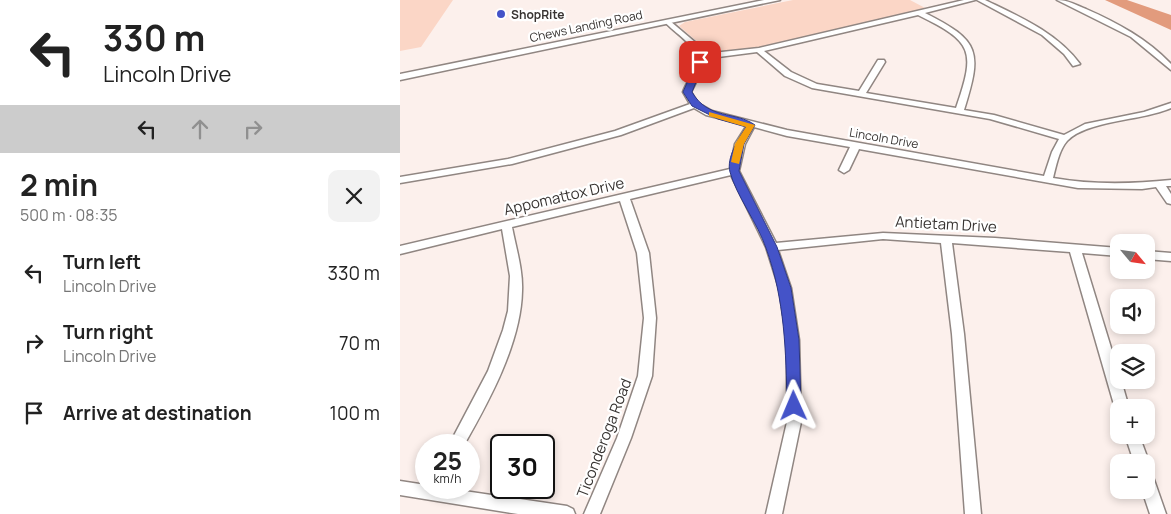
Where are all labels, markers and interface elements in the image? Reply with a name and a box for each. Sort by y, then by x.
place label: ShopRite [511,6,565,23]
street label: Chews Landing Road [528,6,644,46]
marker: ShopRite [495,8,507,20]
text: 330 m [103,14,205,62]
icon: left [20,20,85,85]
pin [679,41,721,83]
icon: arrive [686,48,714,76]
text: Lincoln Drive [103,59,231,89]
icon: left [133,115,161,143]
icon: ahead [186,115,214,143]
icon: right [239,115,267,143]
street label: Lincoln Drive [848,124,920,152]
text: 2 min [20,164,98,205]
button: close [328,170,380,222]
street label: Appomattox Drive [502,172,627,220]
text: 500 m · 08:35 [20,204,117,226]
street label: Antietam Drive [895,211,998,237]
north arrow [1110,234,1155,279]
map controls [1110,234,1155,499]
text: Turn left [63,249,141,275]
icon: left [20,259,48,287]
text: 330 m [327,260,380,286]
text: Lincoln Drive [63,275,156,297]
button: sound [1110,289,1155,334]
text: Turn right [63,319,153,345]
icon: right [20,329,48,357]
text: 70 m [339,330,380,356]
button: layers [1110,344,1155,389]
text: Lincoln Drive [63,345,156,367]
street label: Ticonderoga Road [572,376,636,500]
position arrow [767,379,819,431]
icon: arrive [20,399,48,427]
button: + [1110,399,1155,444]
text: Arrive at destination [63,400,252,426]
text: 100 m [329,400,380,426]
speed limit sign: 30 [490,434,555,499]
text: 25 [433,443,462,478]
button: − [1110,454,1155,499]
text: km/h [434,470,461,487]

